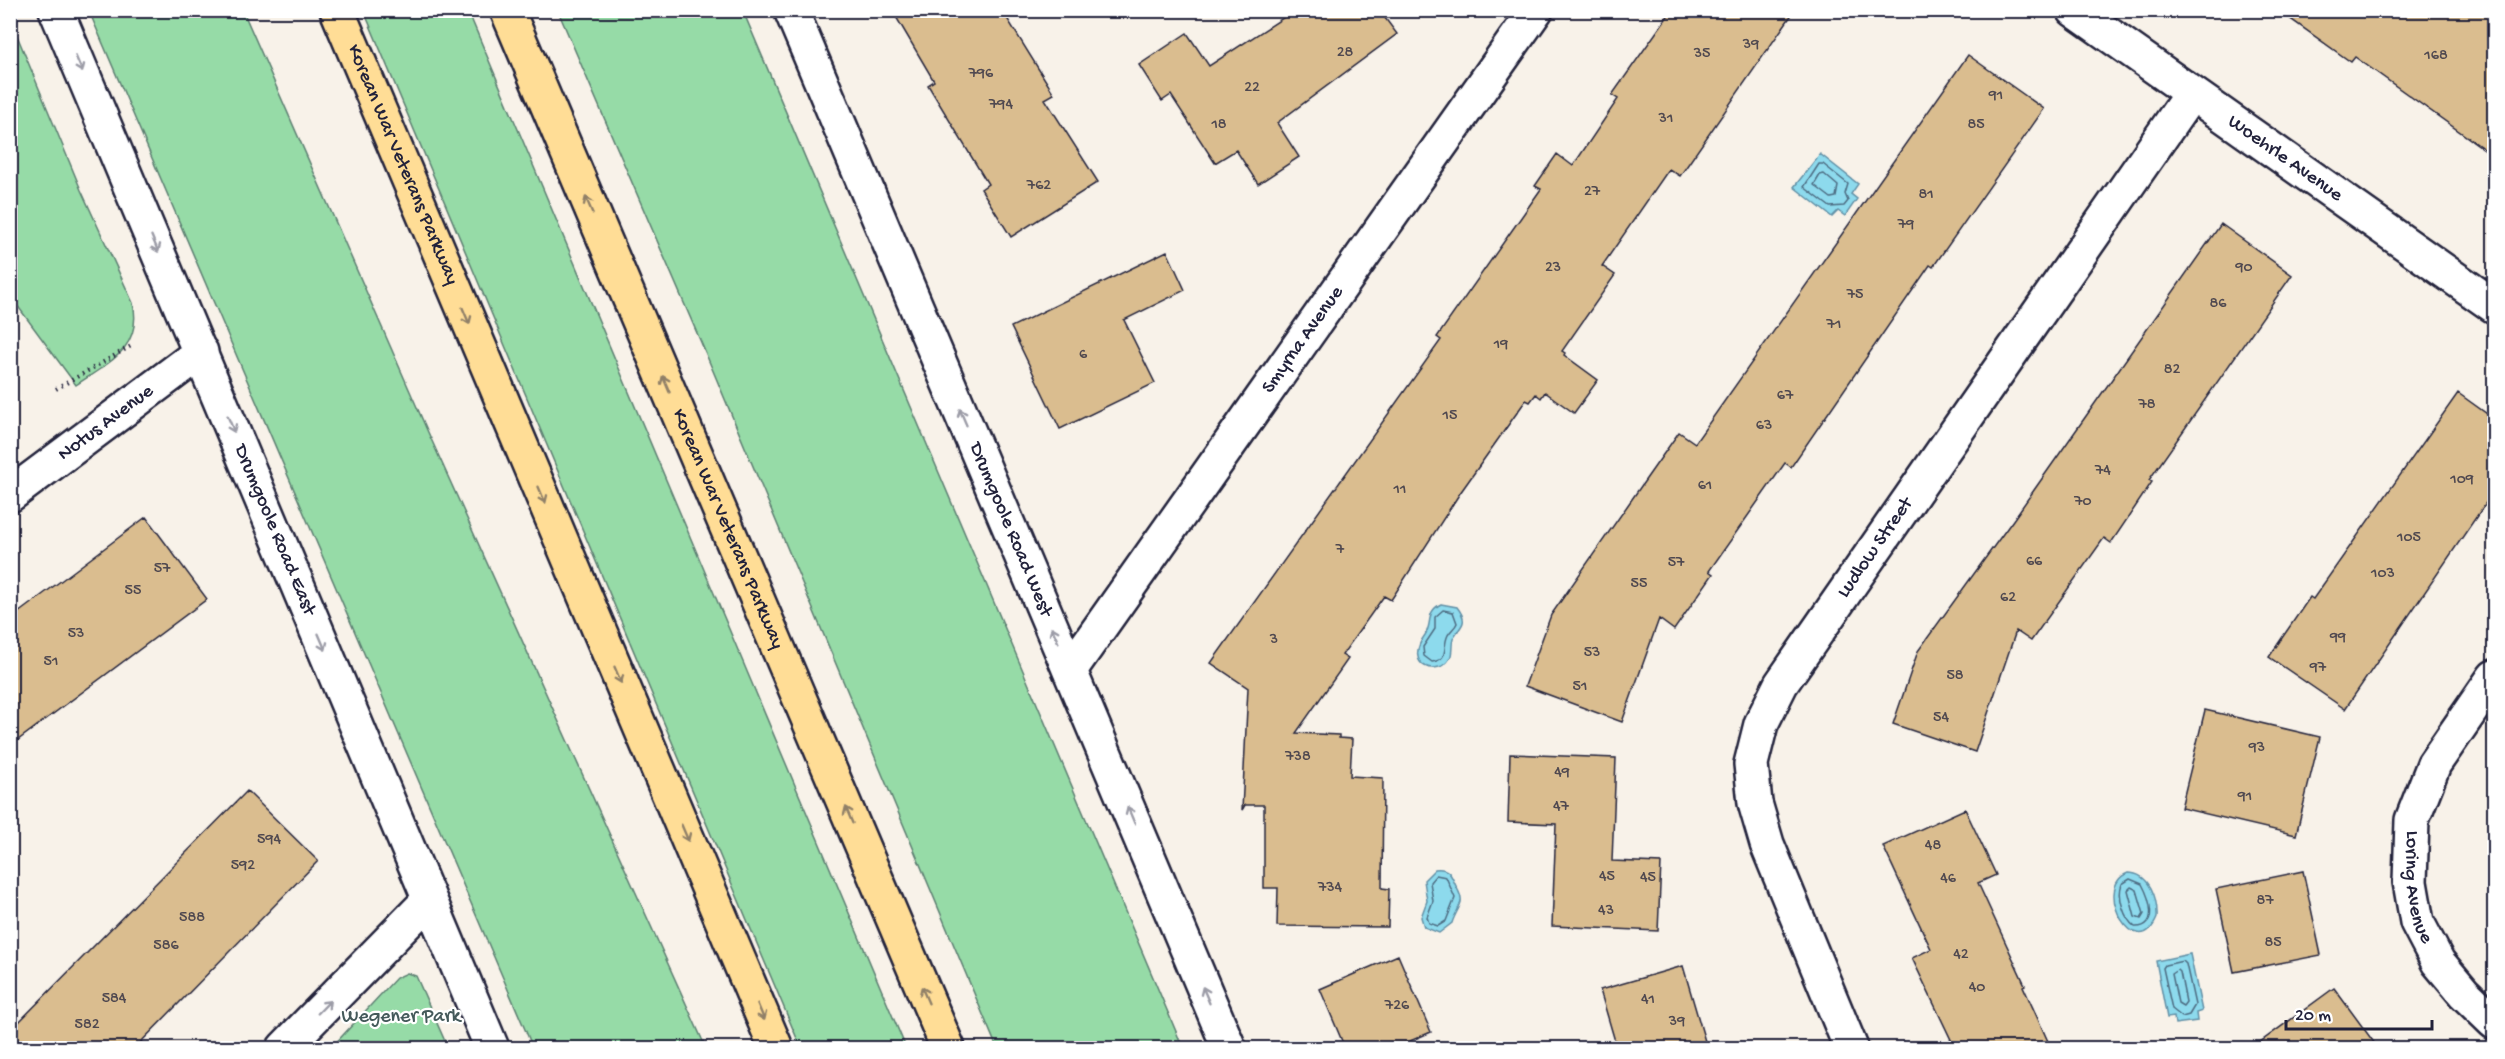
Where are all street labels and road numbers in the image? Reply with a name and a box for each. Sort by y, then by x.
street label: Korean War Veterans Parkway [341,41,463,288]
street label: Woehrle Avenue [2223,110,2347,207]
street label: Smyrna Avenue [1257,281,1349,398]
street label: Notus Avenue [54,380,159,466]
street label: Korean War Veterans Parkway [666,406,789,653]
street label: Drumgoole Road West [963,437,1058,622]
street label: Drumgoole Road East [228,439,321,620]
street label: Ludlow Street [1833,492,1919,603]
street label: Loring Avenue [2398,830,2438,948]

